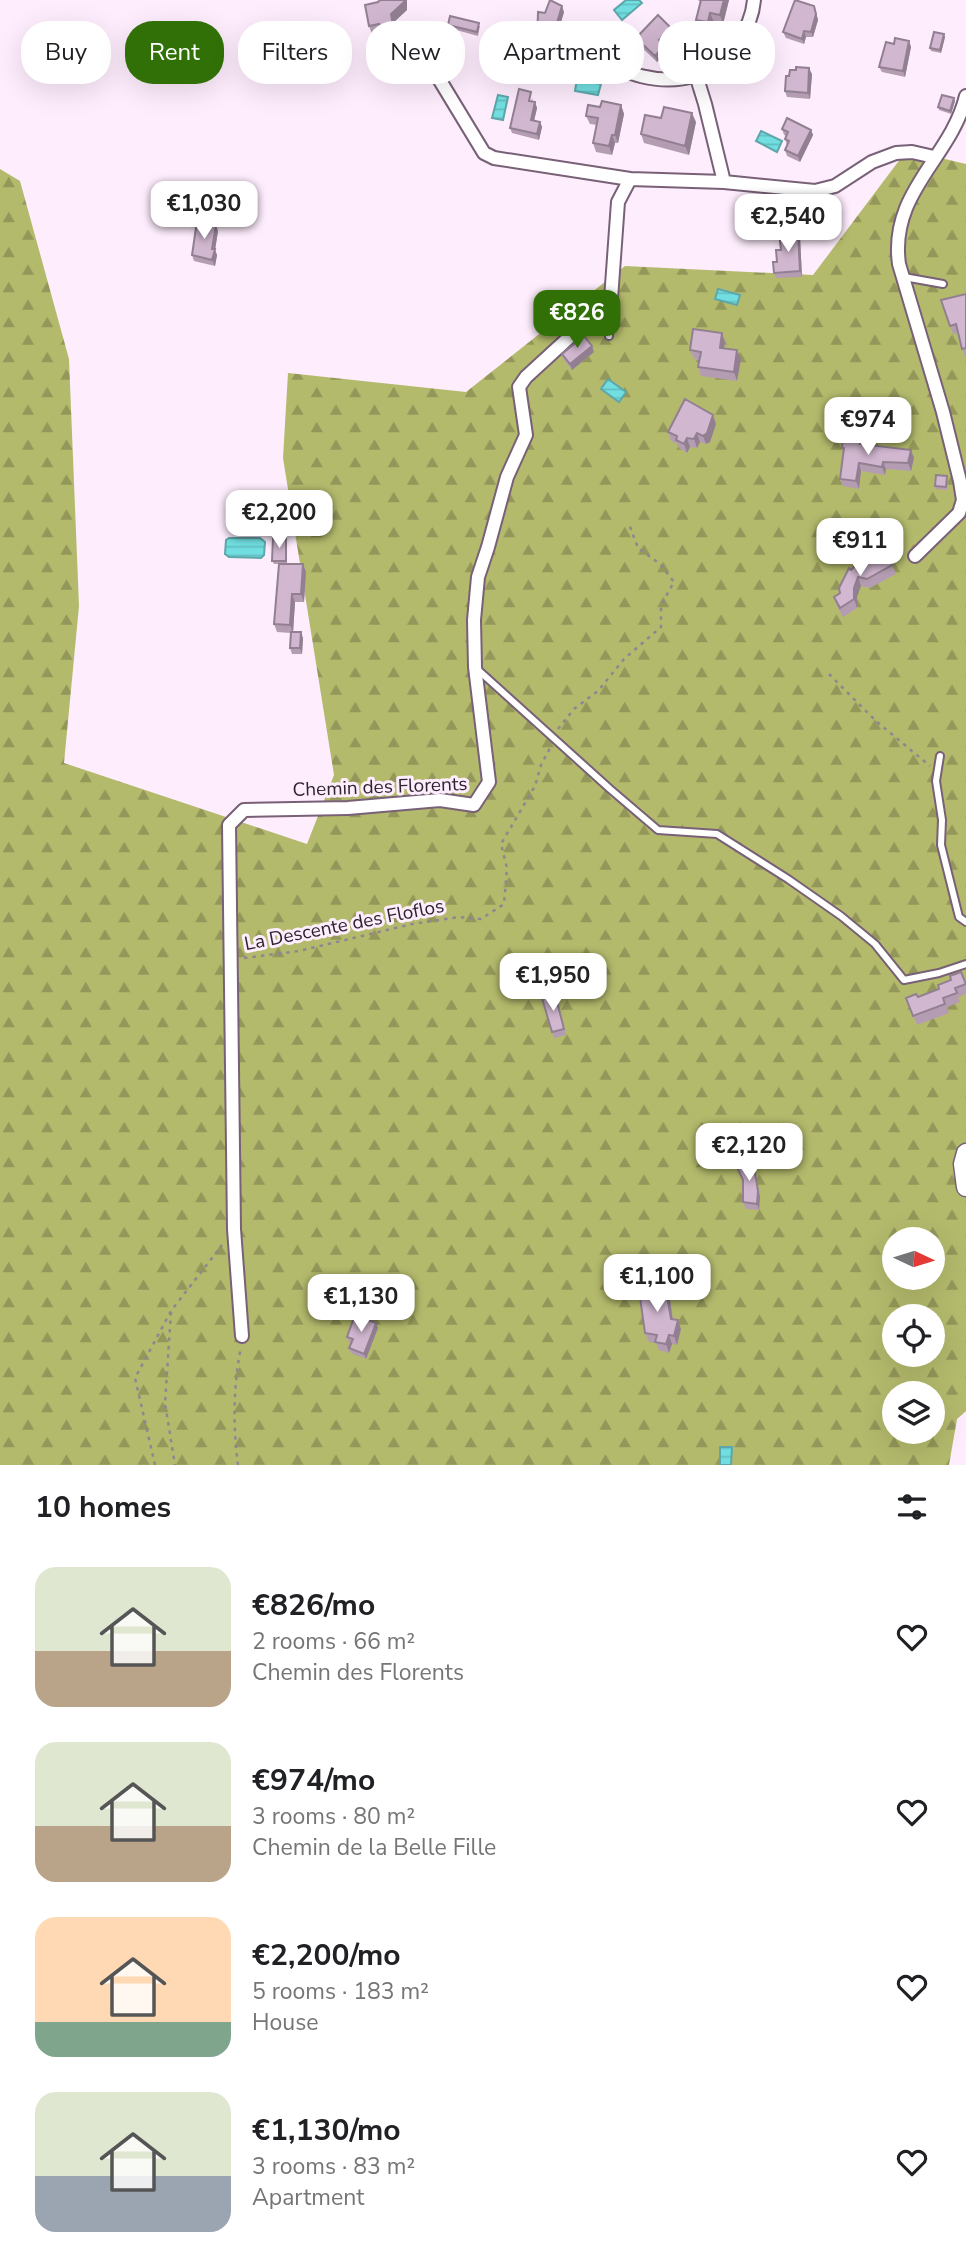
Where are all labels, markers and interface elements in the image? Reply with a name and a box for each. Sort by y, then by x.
chip: Buy [21,21,111,84]
chip: Rent [125,21,224,84]
chip: Filters [238,21,352,84]
chip: New [366,21,465,84]
chip: Apartment [479,21,644,84]
chip: House [658,21,775,84]
pin: €1,030 [147,182,261,241]
text: €1,030 [167,188,241,219]
pin: €2,540 [731,194,845,254]
text: €2,540 [751,201,825,232]
pin: €826 [536,290,618,350]
text: €826 [549,297,605,328]
pin: €974 [827,398,909,457]
text: €974 [840,404,896,435]
pin: €2,200 [222,490,336,550]
text: €2,200 [242,497,316,528]
pin: €911 [819,518,901,578]
text: €911 [832,525,888,556]
street label: Chemin des Florents [292,771,468,803]
street label: La Descente des Floflos [242,893,446,957]
pin: €1,950 [496,954,610,1013]
text: €1,950 [516,960,590,991]
pin: €2,120 [692,1124,806,1183]
text: €2,120 [712,1130,786,1161]
north arrow [882,1227,945,1290]
map controls [882,1227,945,1444]
pin: €1,100 [600,1254,714,1314]
text: €1,100 [620,1261,694,1292]
pin: €1,130 [304,1274,418,1334]
text: €1,130 [324,1281,398,1312]
button: locate [882,1304,945,1367]
button: layers [882,1381,945,1444]
text: 10 homes [35,1487,171,1528]
icon: filters [893,1488,931,1526]
text: €826/mo [252,1585,375,1626]
icon: home [91,1595,175,1679]
icon: heart [893,1618,931,1656]
text: 2 rooms · 66 m² [252,1626,415,1657]
text: Chemin des Florents [252,1657,464,1688]
text: €974/mo [252,1760,375,1801]
icon: home [91,1770,175,1854]
icon: heart [893,1793,931,1831]
text: 3 rooms · 80 m² [252,1801,415,1832]
text: Chemin de la Belle Fille [252,1832,496,1863]
text: €2,200/mo [252,1935,401,1976]
icon: home [91,1945,175,2029]
icon: heart [893,1968,931,2006]
text: 5 rooms · 183 m² [252,1976,429,2007]
text: House [252,2007,319,2038]
text: €1,130/mo [252,2110,401,2151]
icon: home [91,2120,175,2204]
icon: heart [893,2143,931,2181]
text: 3 rooms · 83 m² [252,2151,415,2182]
text: Apartment [252,2182,364,2213]

